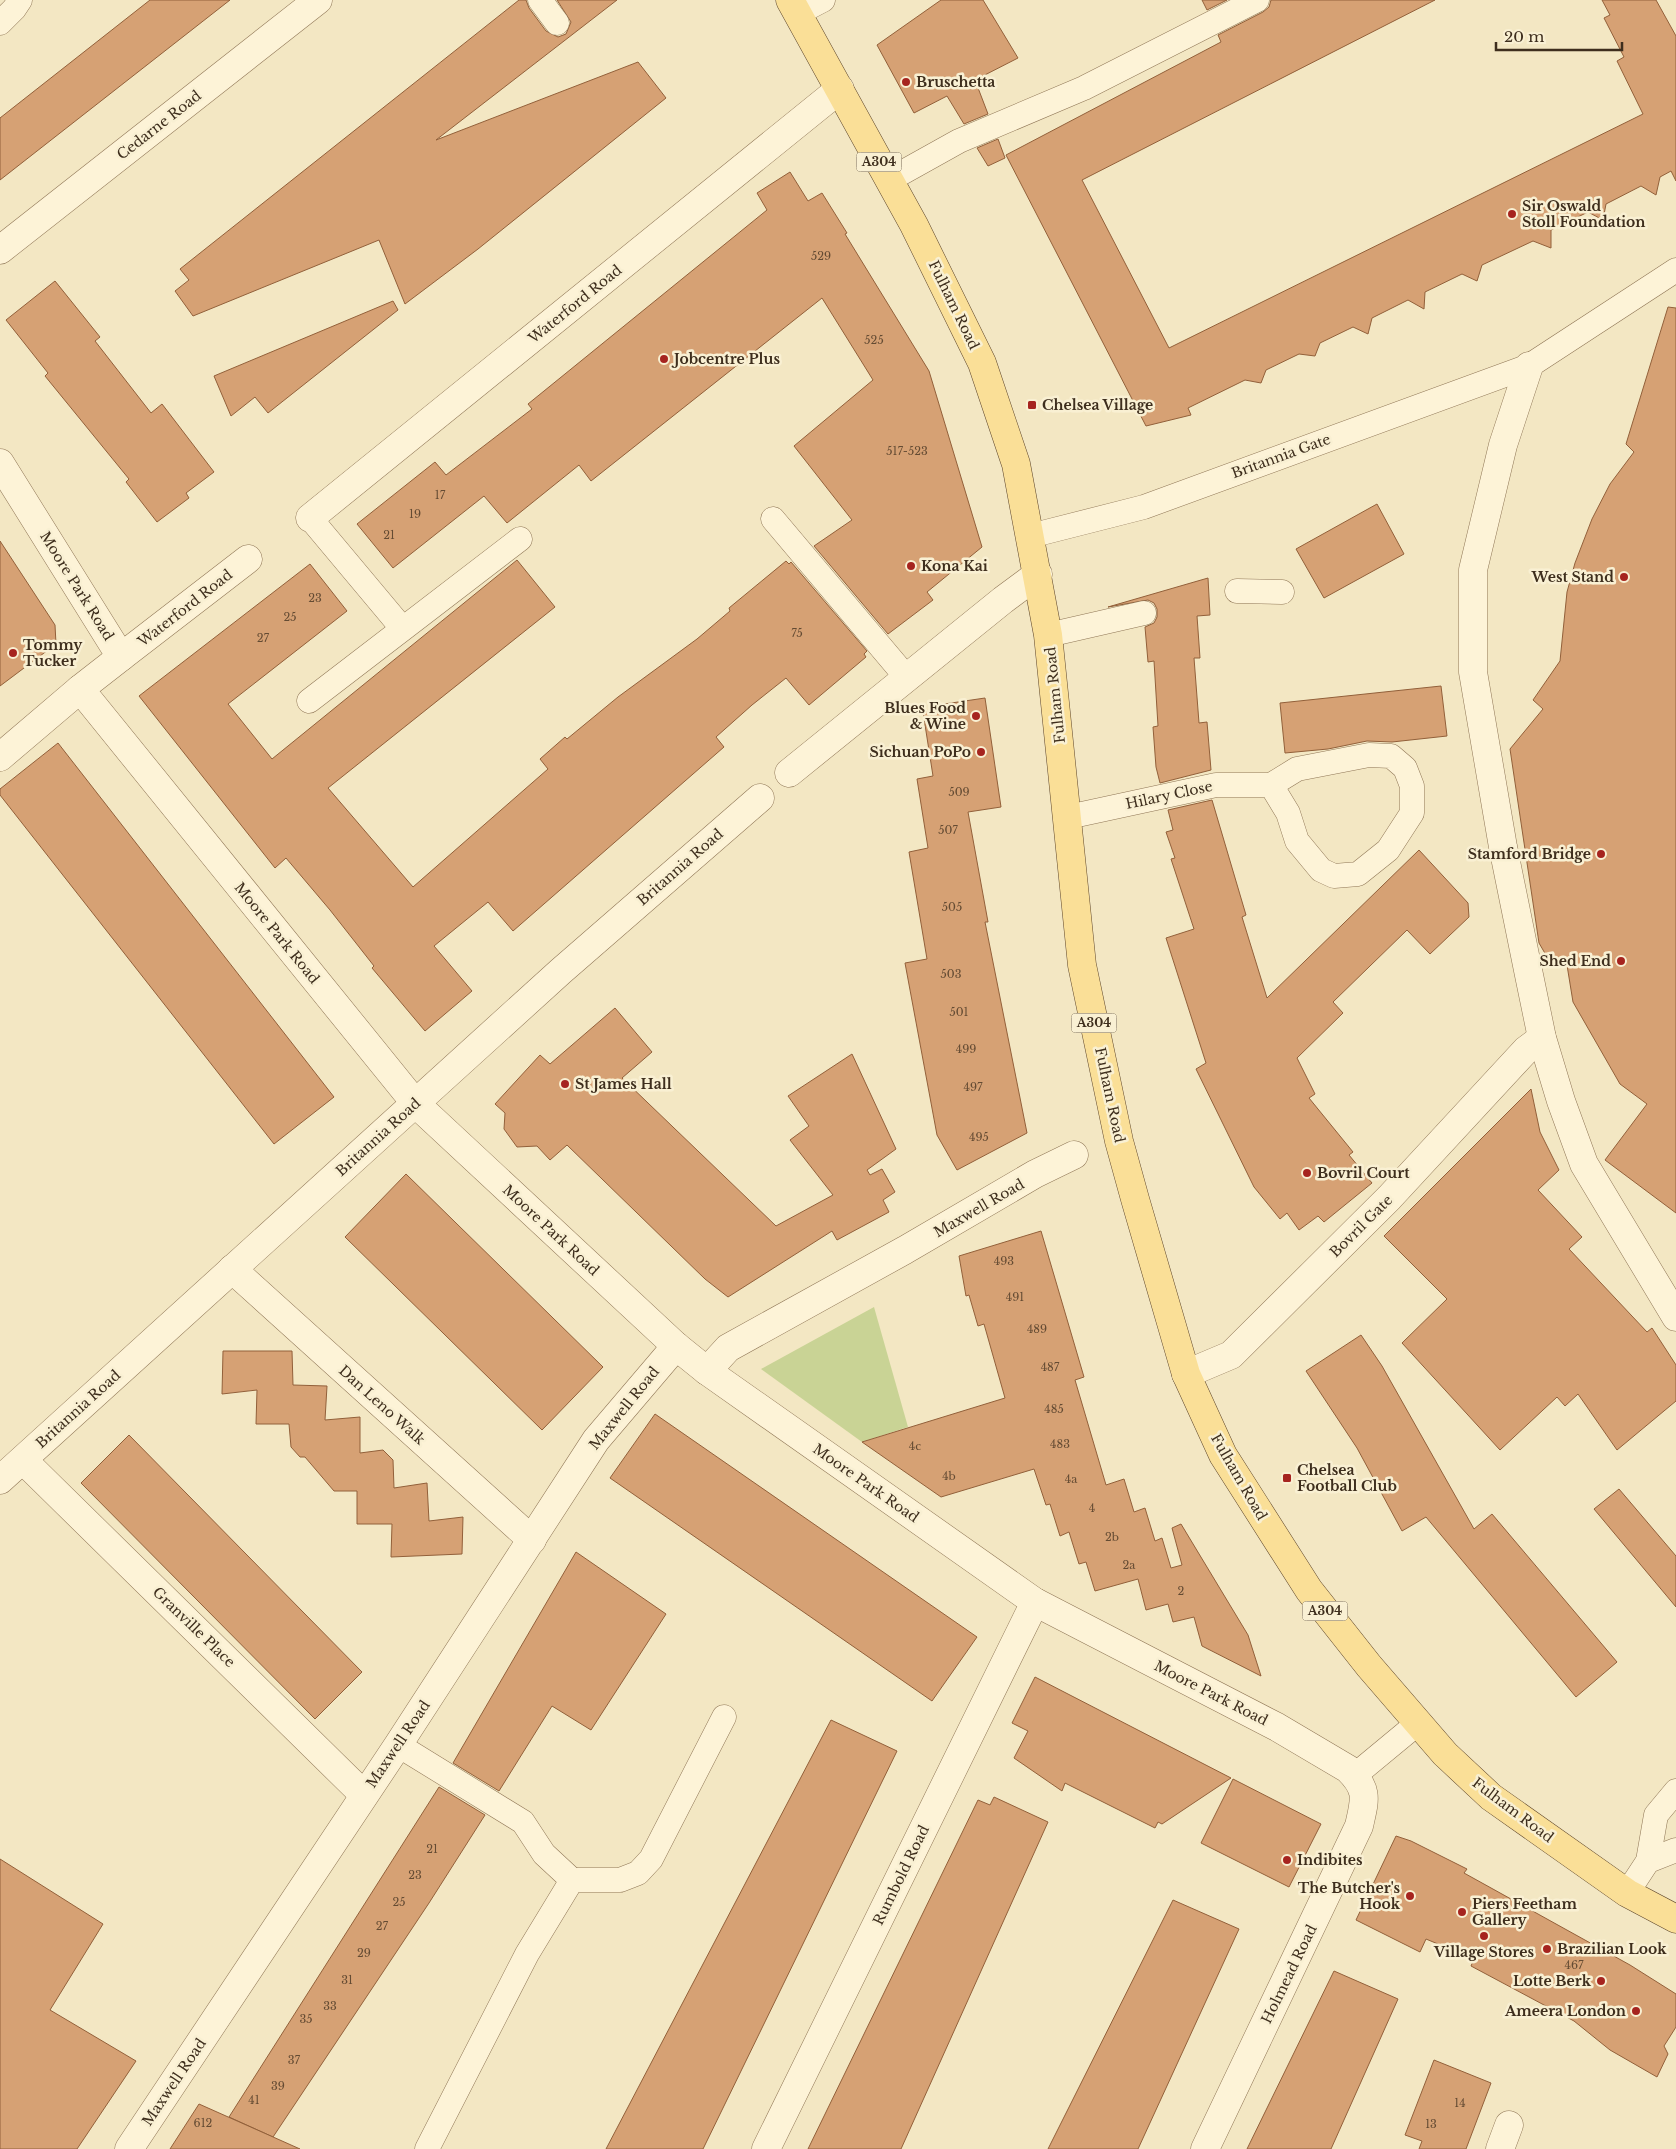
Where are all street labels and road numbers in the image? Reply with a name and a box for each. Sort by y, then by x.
street label: Cedarne Road [113,86,205,164]
road number: A304 [856,152,902,172]
street label: Fulham Road [925,257,984,353]
street label: Waterford Road [524,260,626,348]
street label: Britannia Gate [1229,430,1333,482]
street label: Moore Park Road [36,528,118,644]
street label: Waterford Road [133,565,236,651]
street label: Fulham Road [1041,645,1069,744]
street label: Hilary Close [1124,777,1214,813]
street label: Britannia Road [633,824,727,909]
street label: Moore Park Road [231,879,324,988]
road number: A304 [1072,1014,1116,1032]
street label: Fulham Road [1091,1046,1129,1145]
street label: Britannia Road [332,1094,425,1180]
street label: Maxwell Road [930,1175,1028,1241]
street label: Moore Park Road [499,1181,603,1280]
street label: Bovril Gate [1326,1191,1396,1261]
street label: Dan Leno Walk [335,1361,429,1449]
street label: Maxwell Road [585,1362,663,1453]
street label: Britannia Road [32,1366,125,1452]
street label: Fulham Road [1207,1430,1271,1524]
street label: Moore Park Road [810,1440,923,1527]
street label: Granville Place [149,1583,239,1671]
road number: A304 [1302,1602,1348,1620]
street label: Moore Park Road [1151,1657,1271,1730]
street label: Maxwell Road [362,1696,434,1791]
street label: Fulham Road [1469,1774,1558,1847]
street label: Rumbold Road [869,1822,933,1928]
street label: Holmead Road [1257,1921,1321,2026]
street label: Maxwell Road [138,2034,210,2129]

